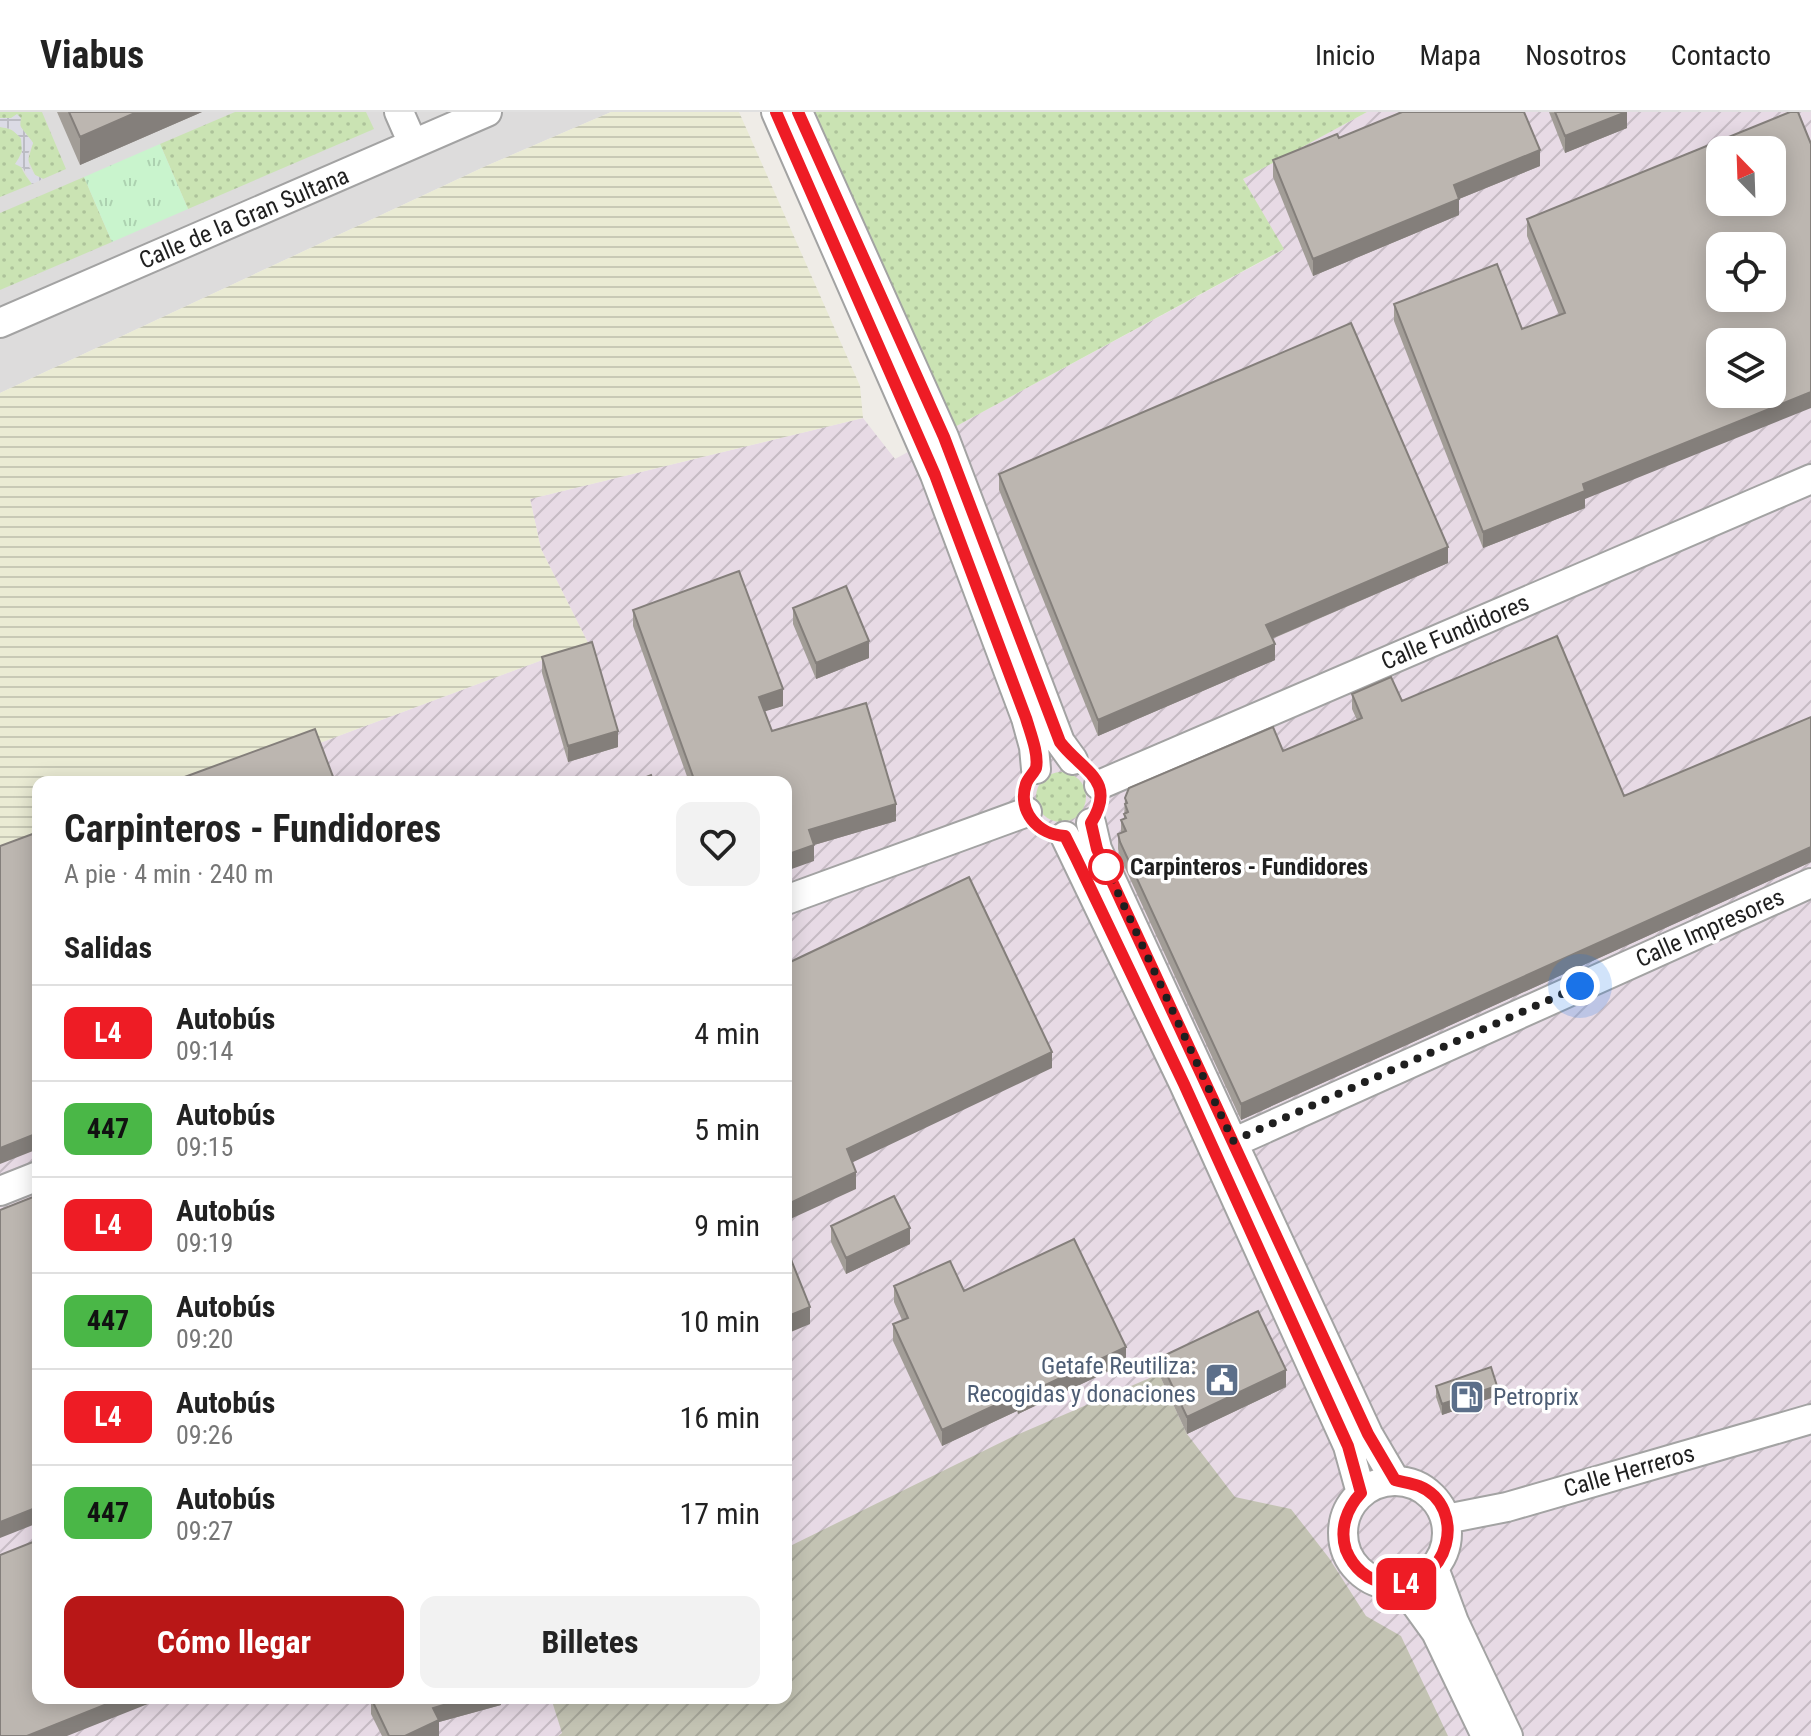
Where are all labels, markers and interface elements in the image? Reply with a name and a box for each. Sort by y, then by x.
text: Viabus [40,33,144,77]
text: Inicio [1315,39,1375,72]
text: Mapa [1419,39,1481,72]
text: Nosotros [1525,39,1627,72]
text: Contacto [1671,39,1771,72]
north arrow [1706,136,1786,216]
map controls [1706,136,1786,408]
street label: Calle de la Gran Sultana [135,161,353,275]
button: locate [1706,232,1786,312]
button: layers [1706,328,1786,408]
street label: Calle Fundidores [1377,588,1533,676]
button: heart [676,802,760,886]
text: Carpinteros - Fundidores [64,807,441,851]
marker: Carpinteros - Fundidores [1089,850,1123,884]
place label: Carpinteros - Fundidores [1130,853,1368,881]
text: A pie · 4 min · 240 m [64,859,273,889]
street label: Calle Impresores [1631,883,1789,973]
text: Salidas [64,930,152,965]
your location [1560,966,1600,1006]
text: Autobús [176,1001,275,1036]
text: L4 [94,1016,122,1049]
text: 4 min [694,1016,760,1051]
text: 09:14 [176,1036,233,1066]
text: Autobús [176,1097,275,1132]
text: 447 [87,1112,129,1145]
text: 5 min [694,1112,760,1147]
text: 09:15 [176,1132,233,1162]
text: Autobús [176,1193,275,1228]
text: L4 [94,1208,122,1241]
text: 9 min [694,1208,760,1243]
text: 09:19 [176,1228,233,1258]
text: Autobús [176,1289,275,1324]
text: 447 [87,1304,129,1337]
text: 10 min [679,1304,760,1339]
text: 09:20 [176,1324,233,1354]
place label: Getafe Reutiliza: Recogidas y donaciones [967,1352,1196,1408]
public building icon: Getafe Reutiliza: Recogidas y donaciones [1203,1361,1241,1399]
fuel station icon: Petroprix [1448,1378,1486,1416]
place label: Petroprix [1493,1383,1579,1411]
text: Autobús [176,1385,275,1420]
text: L4 [94,1400,122,1433]
text: 16 min [679,1400,760,1435]
text: 09:26 [176,1420,233,1450]
street label: Calle Herreros [1560,1439,1698,1503]
text: Autobús [176,1481,275,1516]
text: 447 [87,1496,129,1529]
text: 17 min [679,1496,760,1531]
text: 09:27 [176,1516,233,1546]
line badge: L4 [1370,1558,1442,1610]
text: L4 [1392,1567,1420,1600]
button: Cómo llegar [64,1596,404,1688]
button: Billetes [420,1596,760,1688]

